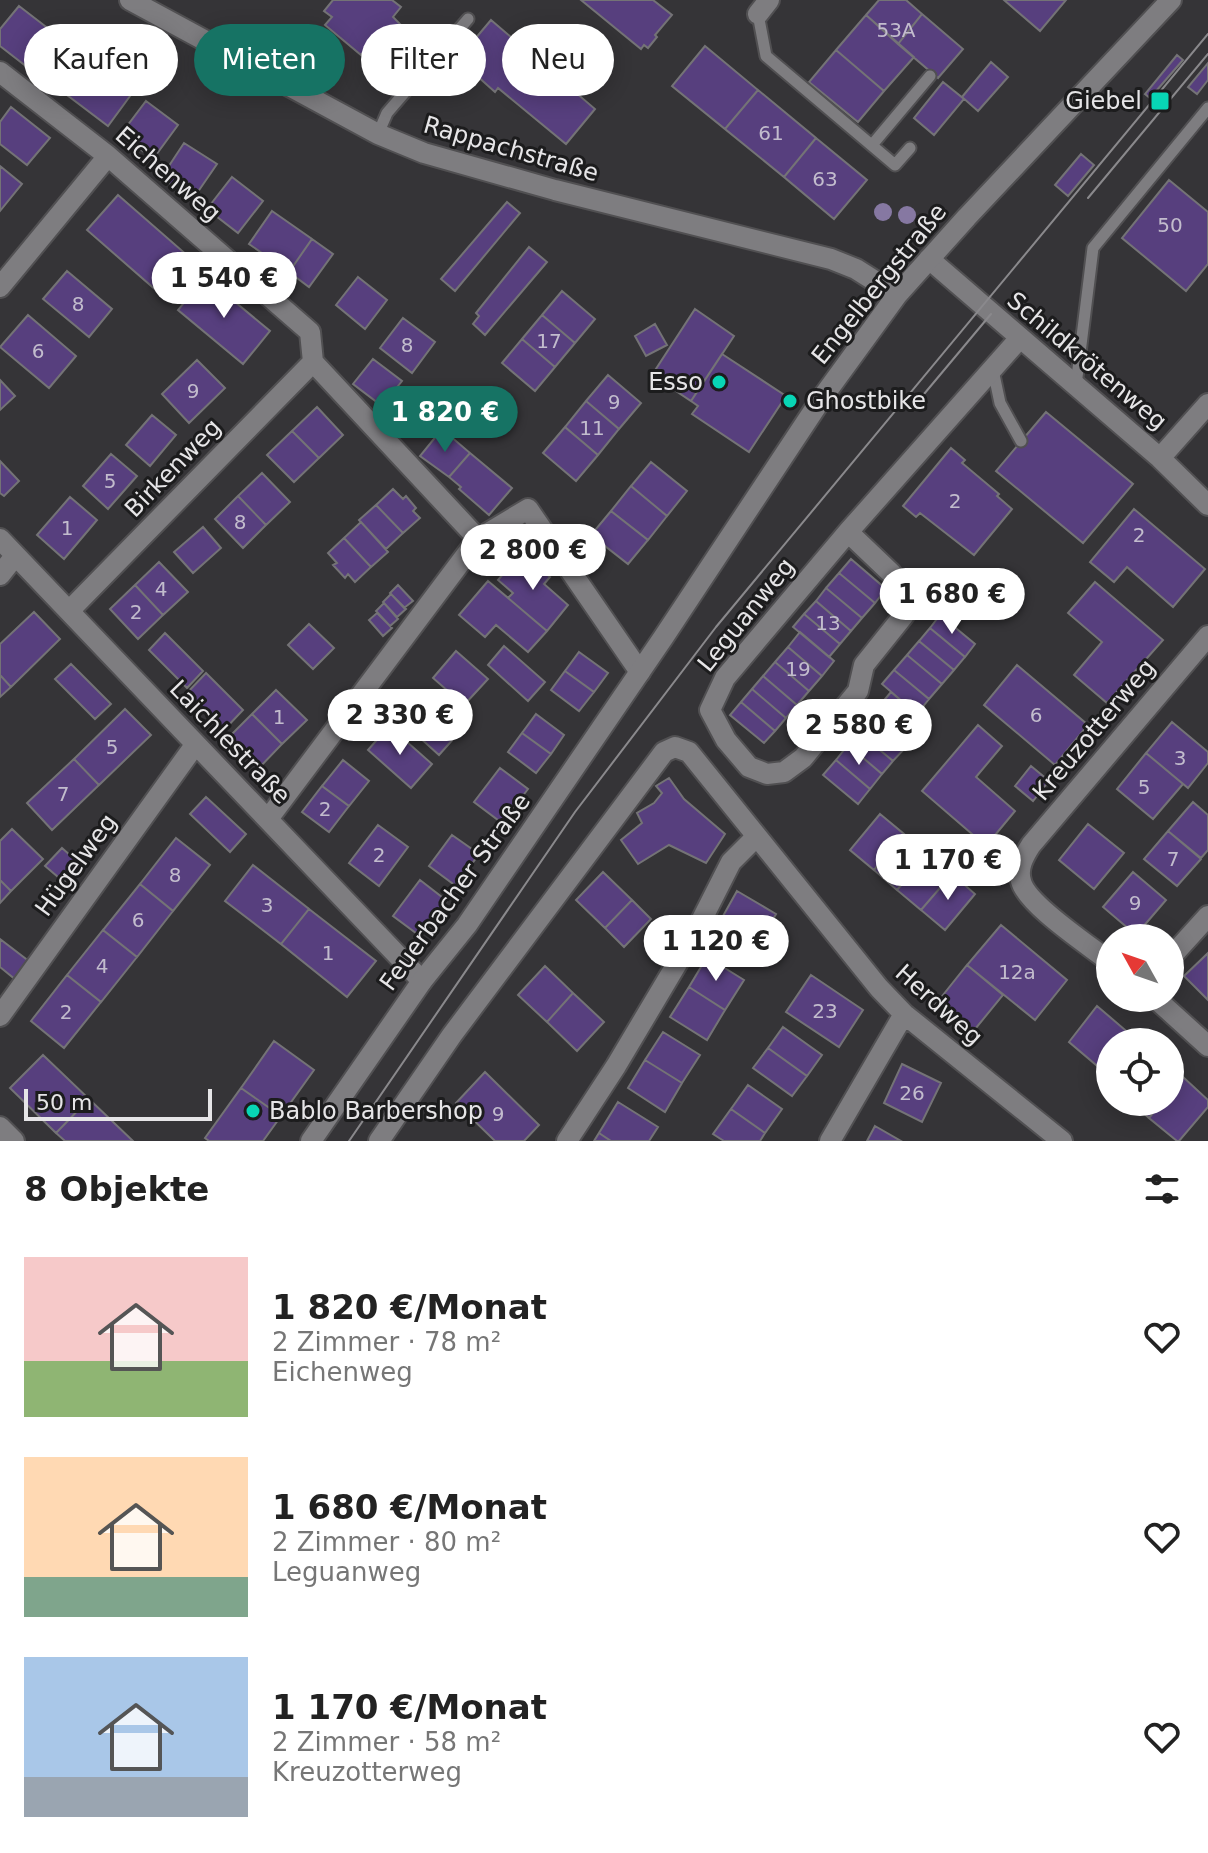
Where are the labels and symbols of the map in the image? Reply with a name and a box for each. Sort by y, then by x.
house number: 53A [876,18,916,42]
place label: Giebel [1065,87,1142,115]
marker: Giebel [1149,90,1171,112]
street label: Rappachstraße [420,111,602,187]
street label: Eichenweg [110,121,226,227]
house number: 61 [758,121,784,145]
house number: 63 [812,167,838,191]
street label: Engelbergstraße [806,198,952,370]
house number: 50 [1157,213,1183,237]
pin: 1 540 € [150,252,298,320]
street label: Schildkrötenweg [1002,286,1172,436]
house number: 8 [72,292,84,316]
house number: 17 [536,329,562,353]
house number: 8 [401,333,413,357]
house number: 6 [32,339,44,363]
place label: Esso [648,368,703,396]
marker: Esso [710,373,728,391]
house number: 9 [187,379,199,403]
pin: 1 820 € [371,386,519,454]
place label: Ghostbike [806,387,926,415]
house number: 9 [608,390,620,414]
marker: Ghostbike [781,392,799,410]
street label: Birkenweg [119,413,227,523]
house number: 11 [579,416,605,440]
house number: 5 [104,469,116,493]
house number: 2 [949,489,961,513]
house number: 8 [234,510,246,534]
house number: 1 [61,516,73,540]
house number: 2 [1133,523,1145,547]
pin: 2 800 € [459,524,607,592]
street label: Leguanweg [692,553,800,677]
pin: 1 680 € [878,568,1026,636]
house number: 4 [155,577,167,601]
house number: 2 [130,600,142,624]
house number: 13 [815,611,841,635]
street label: Kreuzotterweg [1027,654,1161,806]
house number: 19 [785,657,811,681]
street label: Laichlestraße [164,674,296,810]
pin: 2 330 € [326,689,474,757]
pin: 2 580 € [785,699,933,767]
house number: 6 [1030,703,1042,727]
house number: 1 [273,705,285,729]
house number: 5 [106,735,118,759]
house number: 3 [1174,746,1186,770]
house number: 5 [1138,775,1150,799]
house number: 7 [57,782,69,806]
street label: Feuerbacher Straße [374,788,536,996]
house number: 2 [319,797,331,821]
street label: Hügelweg [30,808,122,922]
pin: 1 170 € [874,834,1022,902]
house number: 2 [373,843,385,867]
house number: 7 [1167,847,1179,871]
house number: 8 [169,863,181,887]
house number: 9 [1129,891,1141,915]
house number: 3 [261,893,273,917]
house number: 6 [132,908,144,932]
pin: 1 120 € [642,915,790,983]
north arrow [1096,924,1184,1012]
house number: 1 [322,941,334,965]
house number: 4 [96,954,108,978]
street label: Herdweg [890,959,988,1051]
house number: 12a [998,960,1036,984]
house number: 23 [812,999,838,1023]
house number: 2 [60,1000,72,1024]
house number: 26 [899,1081,925,1105]
scale bar [24,1085,212,1121]
place label: Bablo Barbershop [269,1097,483,1125]
marker: Bablo Barbershop [244,1102,262,1120]
house number: 9 [492,1102,504,1126]

